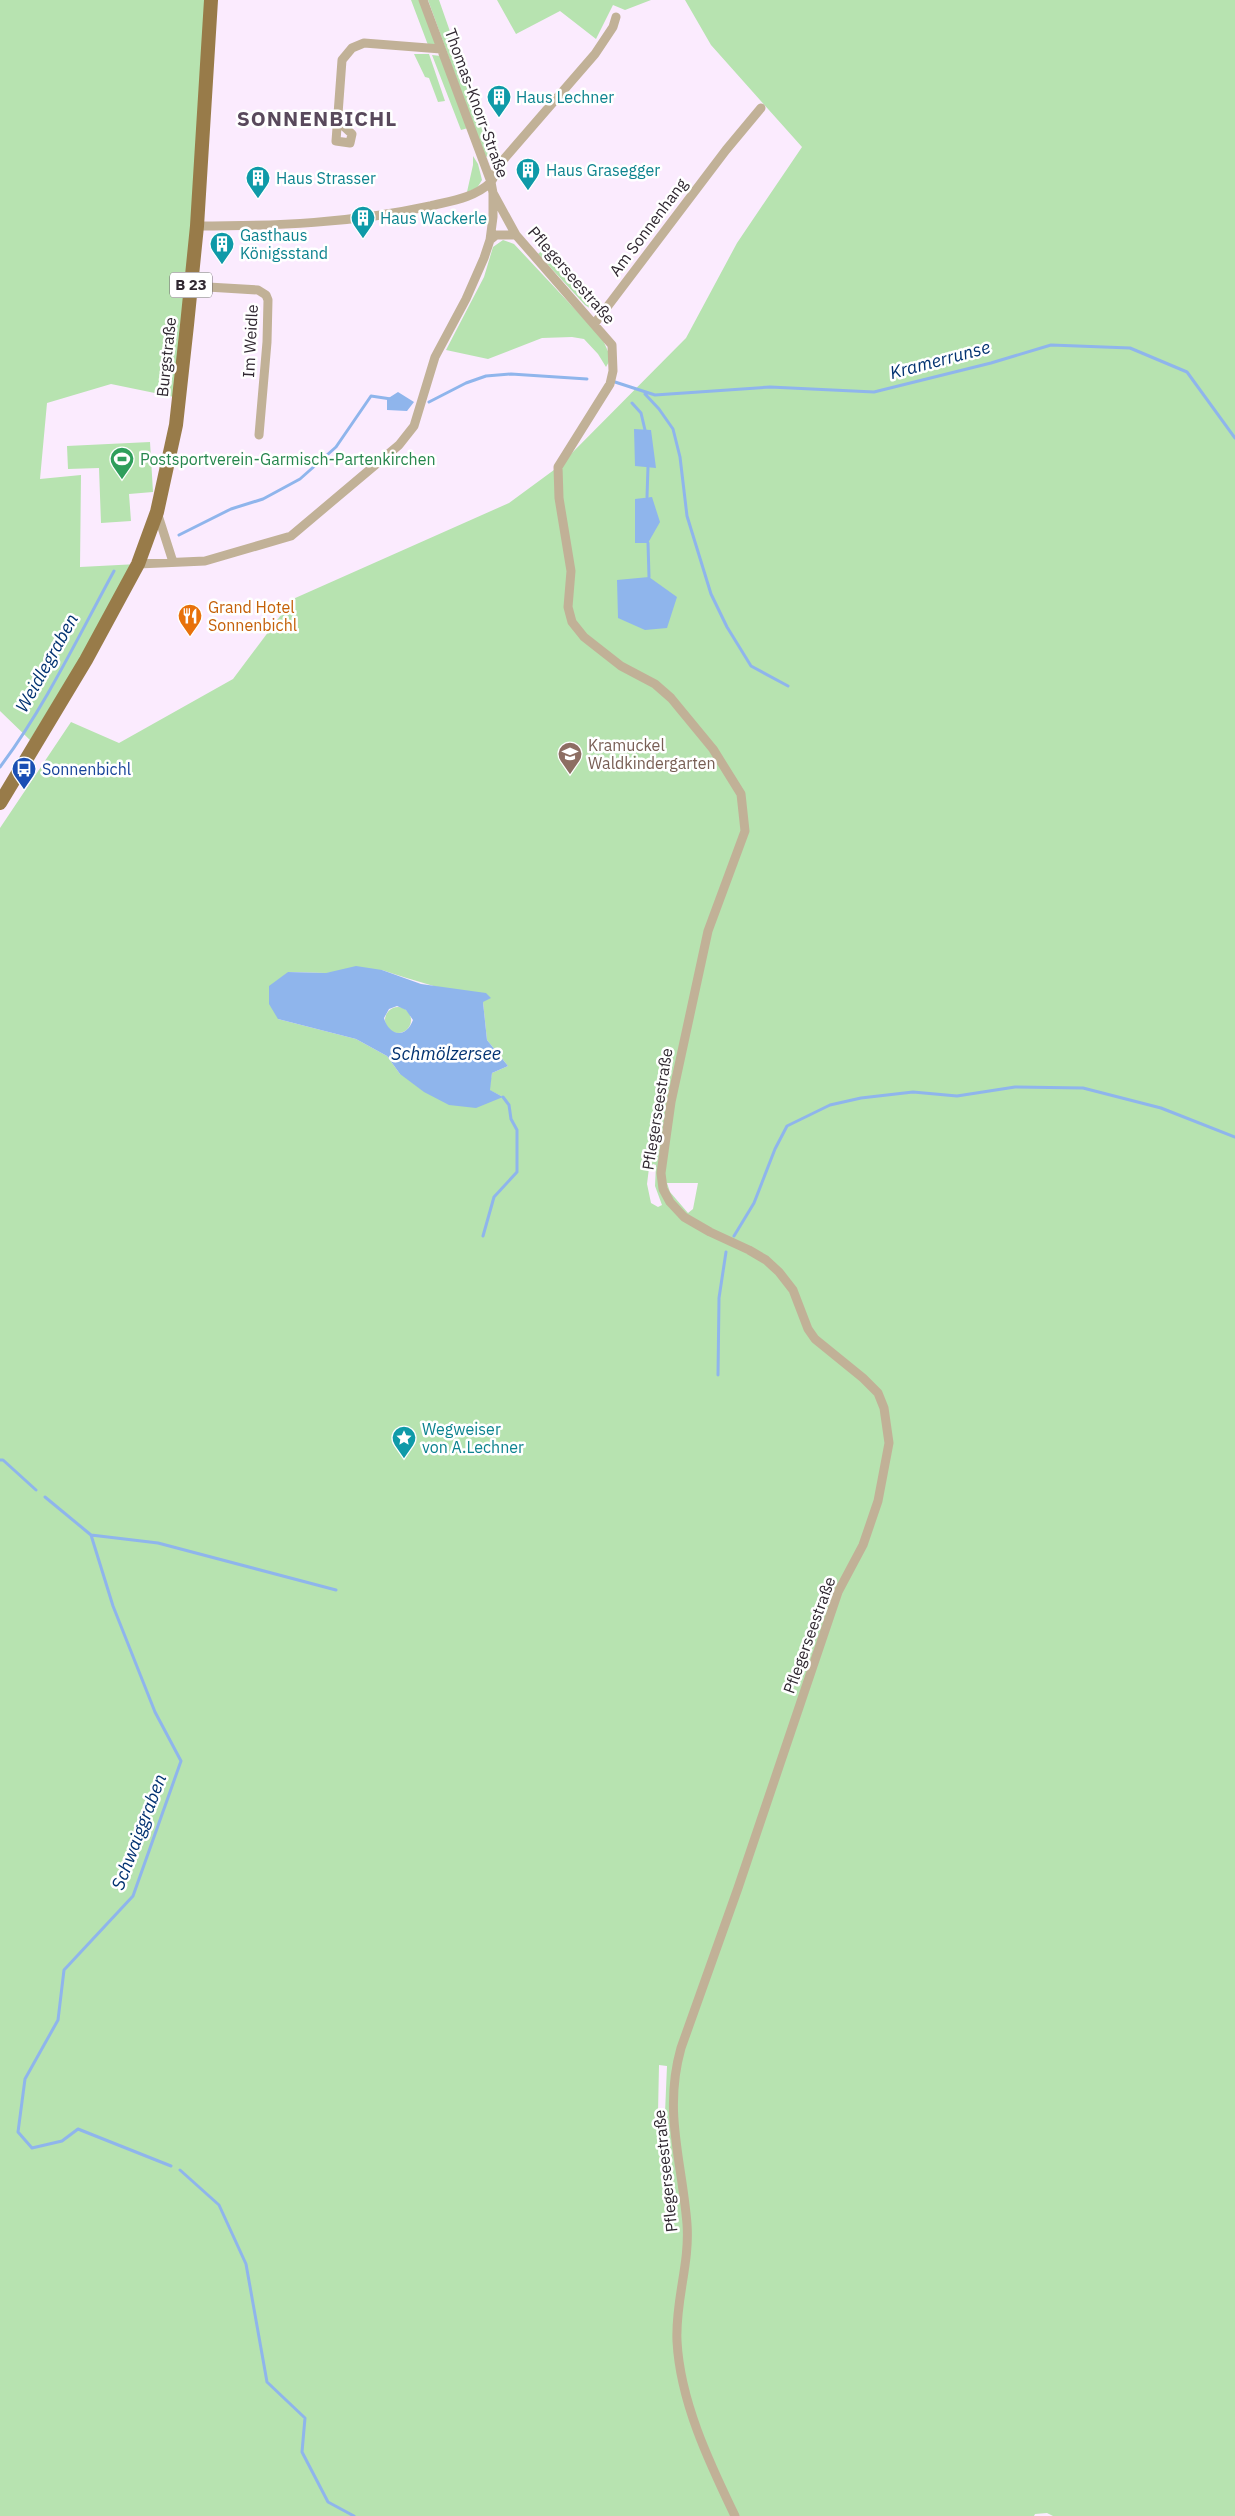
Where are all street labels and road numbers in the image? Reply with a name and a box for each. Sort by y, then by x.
street label: Thomas-Knorr-Straße [441,26,513,181]
street label: Am Sonnenhang [605,174,692,280]
street label: Pflegerseestraße [524,222,620,328]
road number: B 23 [170,272,212,298]
street label: Im Weidle [238,304,262,378]
street label: Burgstraße [152,316,180,398]
street label: Pflegerseestraße [637,1046,677,1171]
street label: Pflegerseestraße [779,1574,840,1696]
street label: Pflegerseestraße [649,2109,681,2233]

